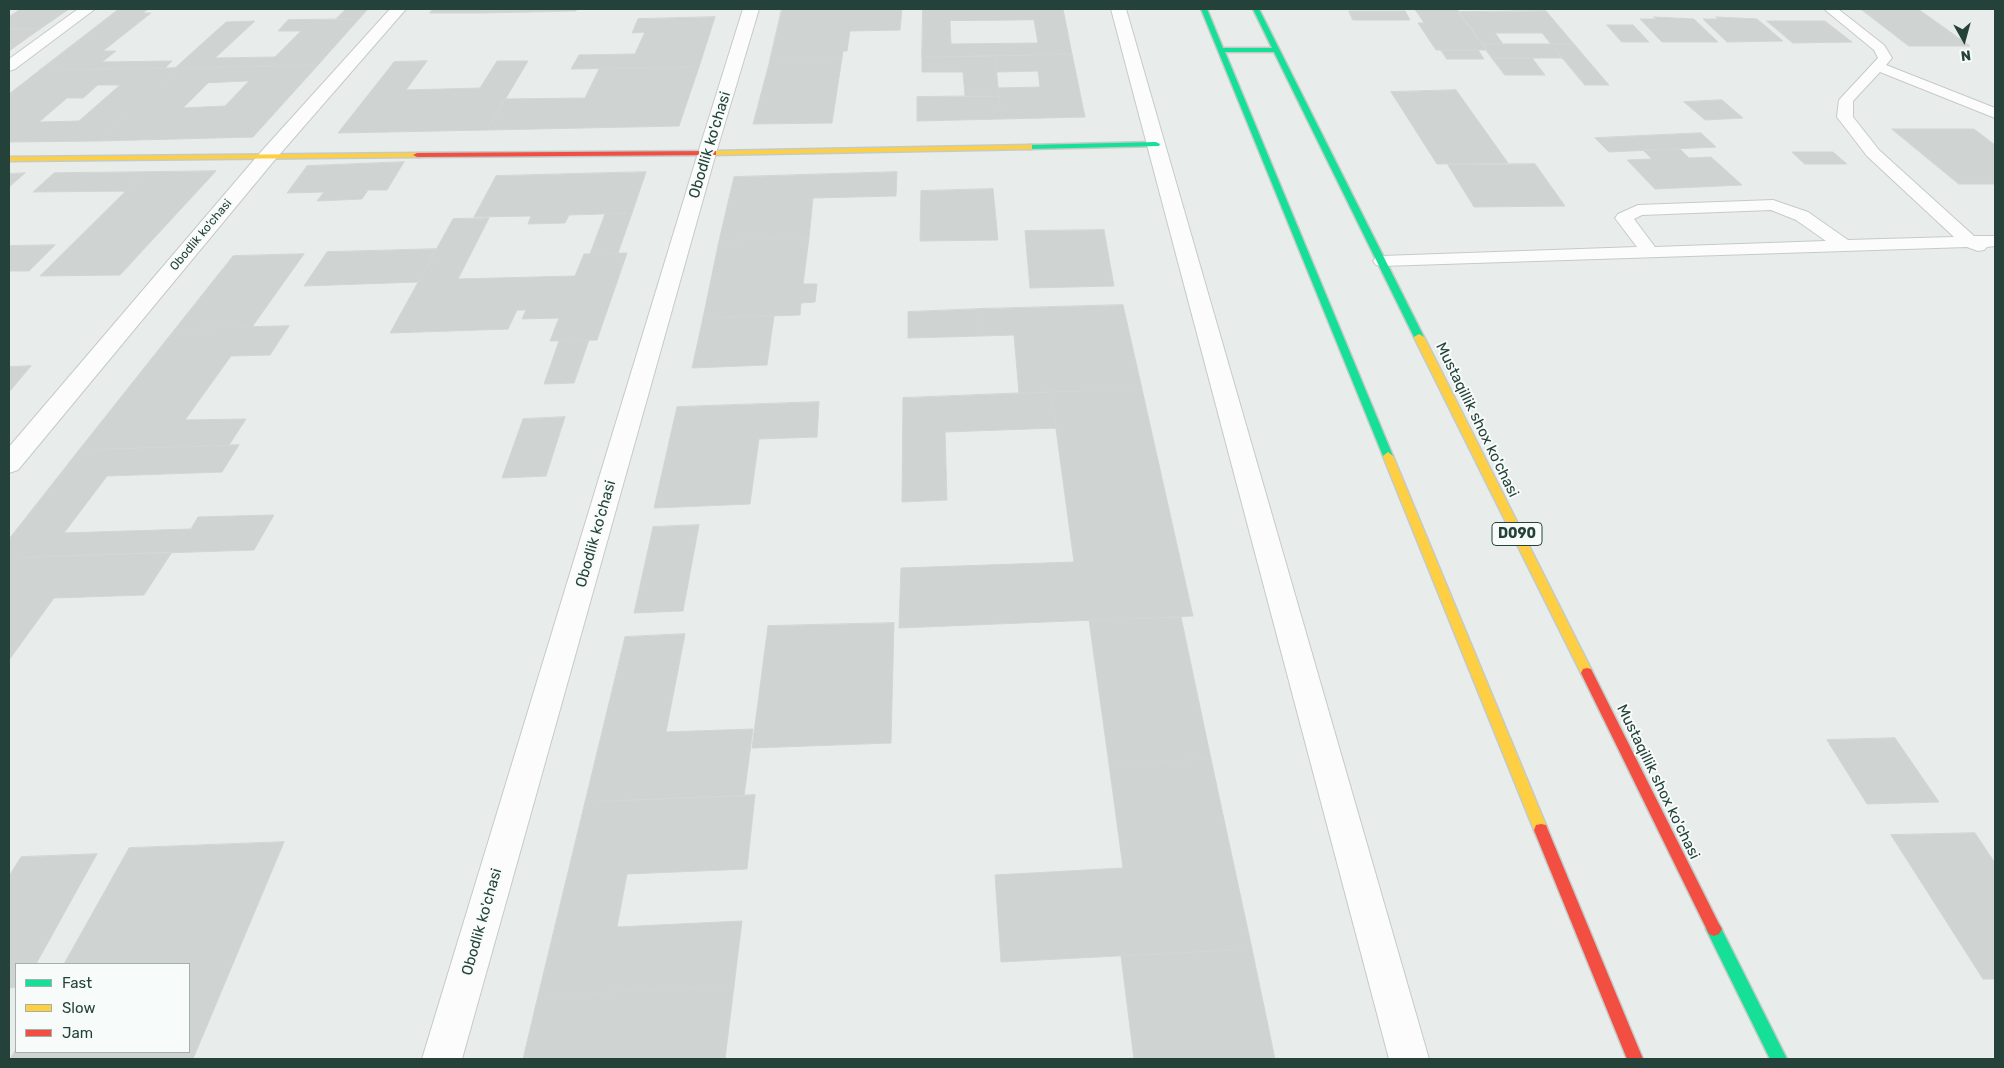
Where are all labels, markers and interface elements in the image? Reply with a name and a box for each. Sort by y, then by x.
north arrow [1939,15,1989,65]
text: N [1960,46,1972,64]
street label: Obodlik ko'chasi [685,89,735,201]
street label: Obodlik ko'chasi [167,196,235,274]
street label: Mustaqillik shox ko'chasi [1432,340,1522,500]
street label: Obodlik ko'chasi [572,478,620,590]
road number: D090 [1492,522,1542,546]
street label: Mustaqillik shox ko'chasi [1613,702,1703,862]
street label: Obodlik ko'chasi [458,866,506,978]
legend [15,963,190,1053]
text: Fast [62,974,92,992]
text: Slow [62,999,95,1017]
text: Jam [62,1024,93,1042]

